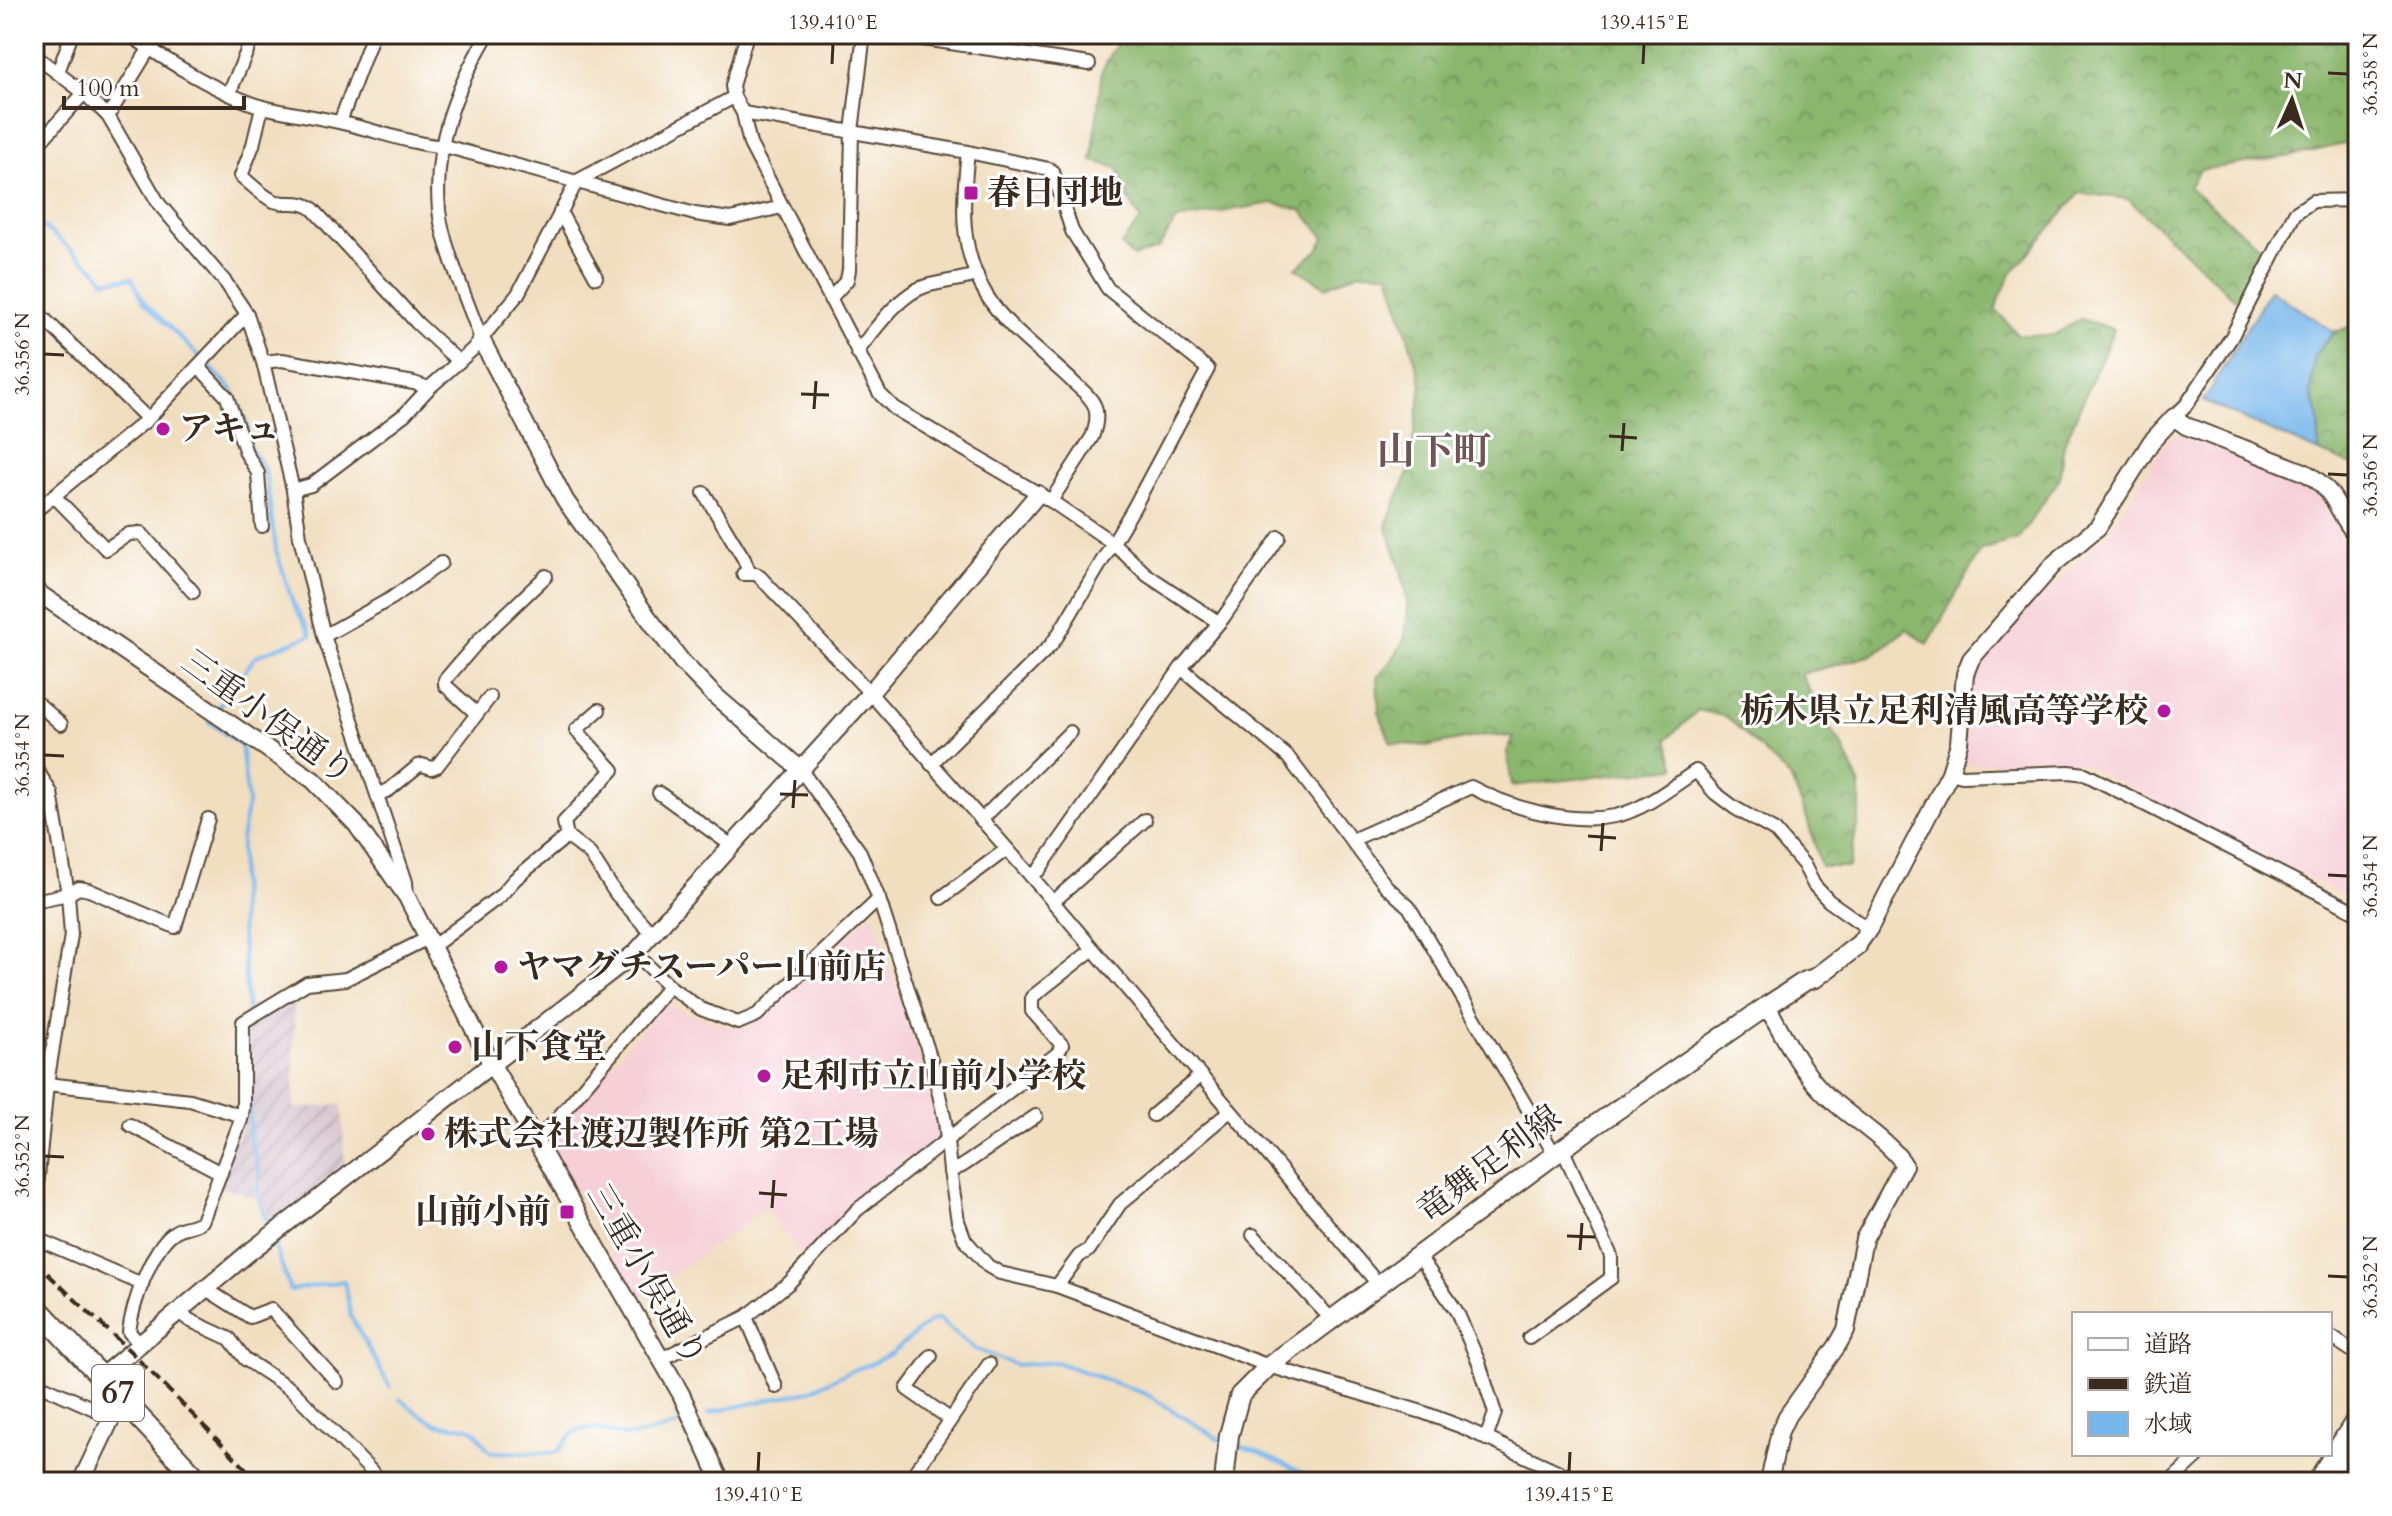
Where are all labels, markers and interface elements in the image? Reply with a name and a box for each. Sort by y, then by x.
text: 139.410°E [788,9,878,36]
text: 139.415°E [1599,9,1689,36]
text: 36.358°N [2357,32,2384,116]
scale bar [64,60,244,110]
north arrow [2252,60,2332,140]
text: N [2283,66,2303,97]
text: 100 m [76,72,140,105]
place label: 春日団地 [987,170,1123,216]
marker: 春日団地 [962,184,980,202]
text: 36.356°N [9,312,36,396]
place label: アキュ [179,406,280,452]
marker: アキュ [154,420,172,438]
district label: 山下町 [1377,426,1491,478]
text: 36.356°N [2357,433,2384,517]
street label: 三重小俣通り [172,638,364,796]
place label: 栃木県立足利清風高等学校 [1740,688,2148,734]
marker: 栃木県立足利清風高等学校 [2155,702,2173,720]
text: 36.354°N [9,713,36,797]
text: 36.354°N [2357,834,2384,918]
place label: ヤマグチスーパー山前店 [517,944,886,990]
marker: ヤマグチスーパー山前店 [492,958,510,976]
place label: 山下食堂 [471,1024,607,1070]
marker: 山下食堂 [446,1038,464,1056]
place label: 足利市立山前小学校 [780,1053,1086,1099]
marker: 足利市立山前小学校 [755,1067,773,1085]
street label: 竜舞足利線 [1407,1094,1571,1234]
place label: 株式会社渡辺製作所 第2工場 [444,1111,879,1157]
text: 36.352°N [9,1114,36,1198]
marker: 株式会社渡辺製作所 第2工場 [419,1125,437,1143]
street label: 三重小俣通り [576,1175,718,1375]
place label: 山前小前 [415,1189,551,1235]
marker: 山前小前 [558,1203,576,1221]
text: 36.352°N [2357,1235,2384,1319]
legend [2072,1312,2332,1456]
text: 道路 [2144,1328,2192,1361]
road number: 67 [92,1365,144,1421]
text: 鉄道 [2144,1368,2192,1401]
text: 水域 [2144,1408,2192,1441]
text: 139.410°E [713,1481,803,1508]
text: 139.415°E [1524,1481,1614,1508]

